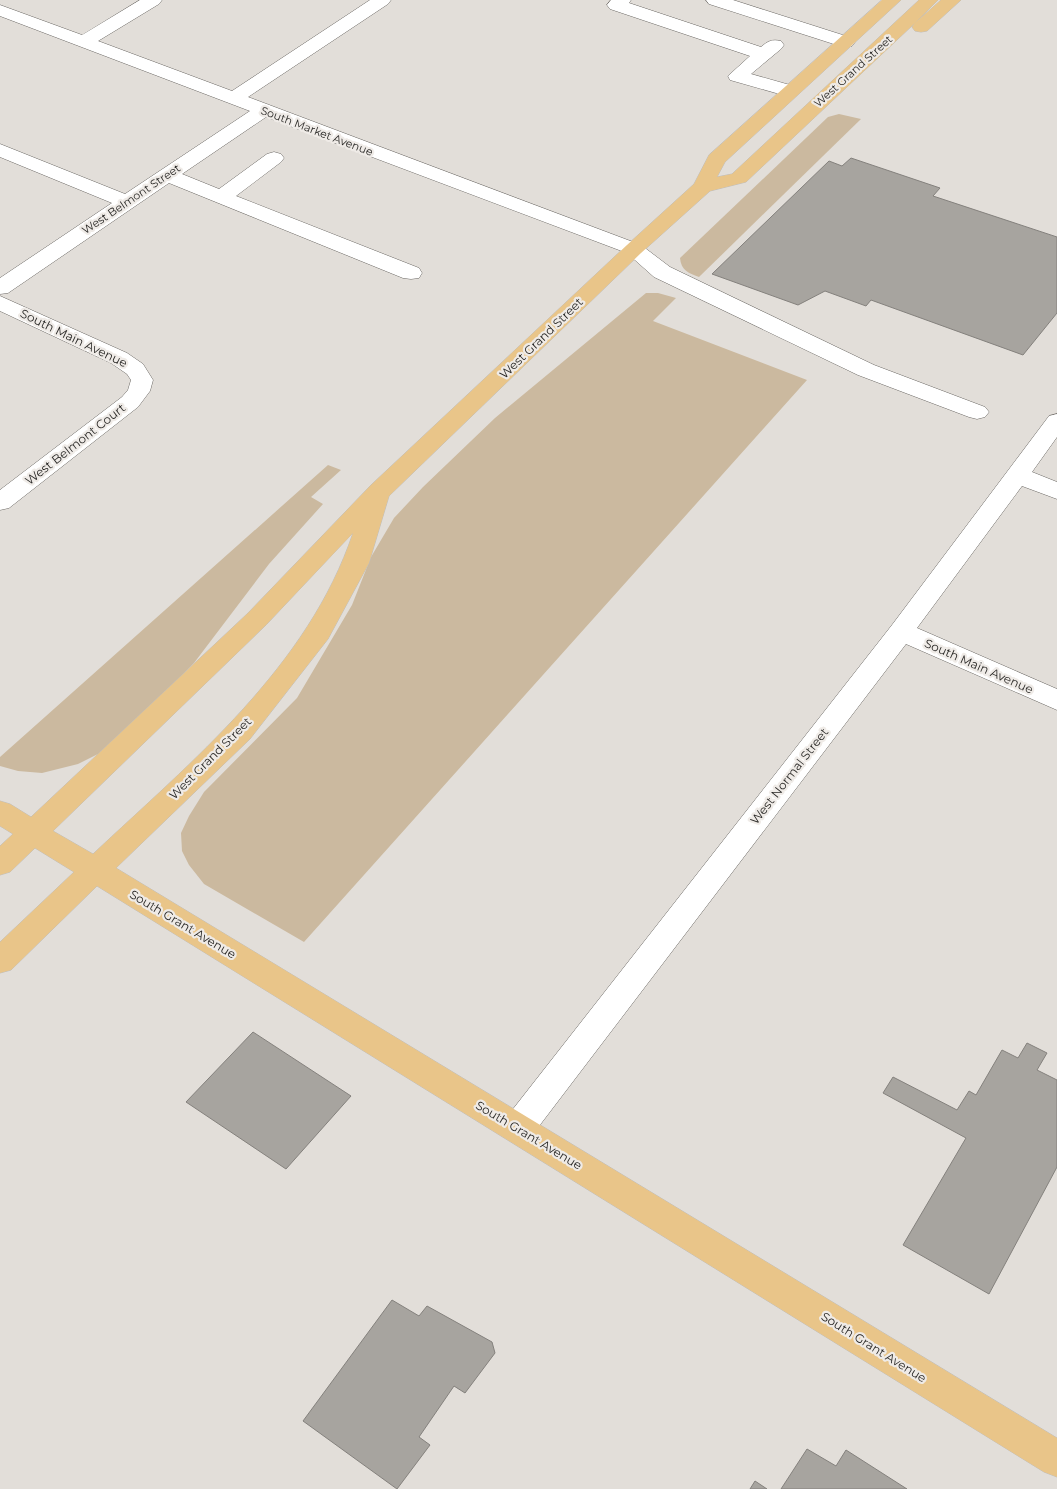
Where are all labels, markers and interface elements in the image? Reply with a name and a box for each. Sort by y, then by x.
street label: West Grand Street [811,32,896,110]
street label: South Market Avenue [259,103,375,159]
street label: West Belmont Street [79,161,183,237]
street label: West Grand Street [496,294,586,382]
street label: South Main Avenue [18,306,130,370]
street label: West Belmont Court [22,400,128,488]
street label: South Main Avenue [922,635,1036,697]
street label: West Grand Street [166,714,254,802]
street label: West Normal Street [747,725,831,827]
street label: South Grant Avenue [127,886,239,962]
street label: South Grant Avenue [473,1097,585,1173]
street label: South Grant Avenue [819,1309,929,1385]

